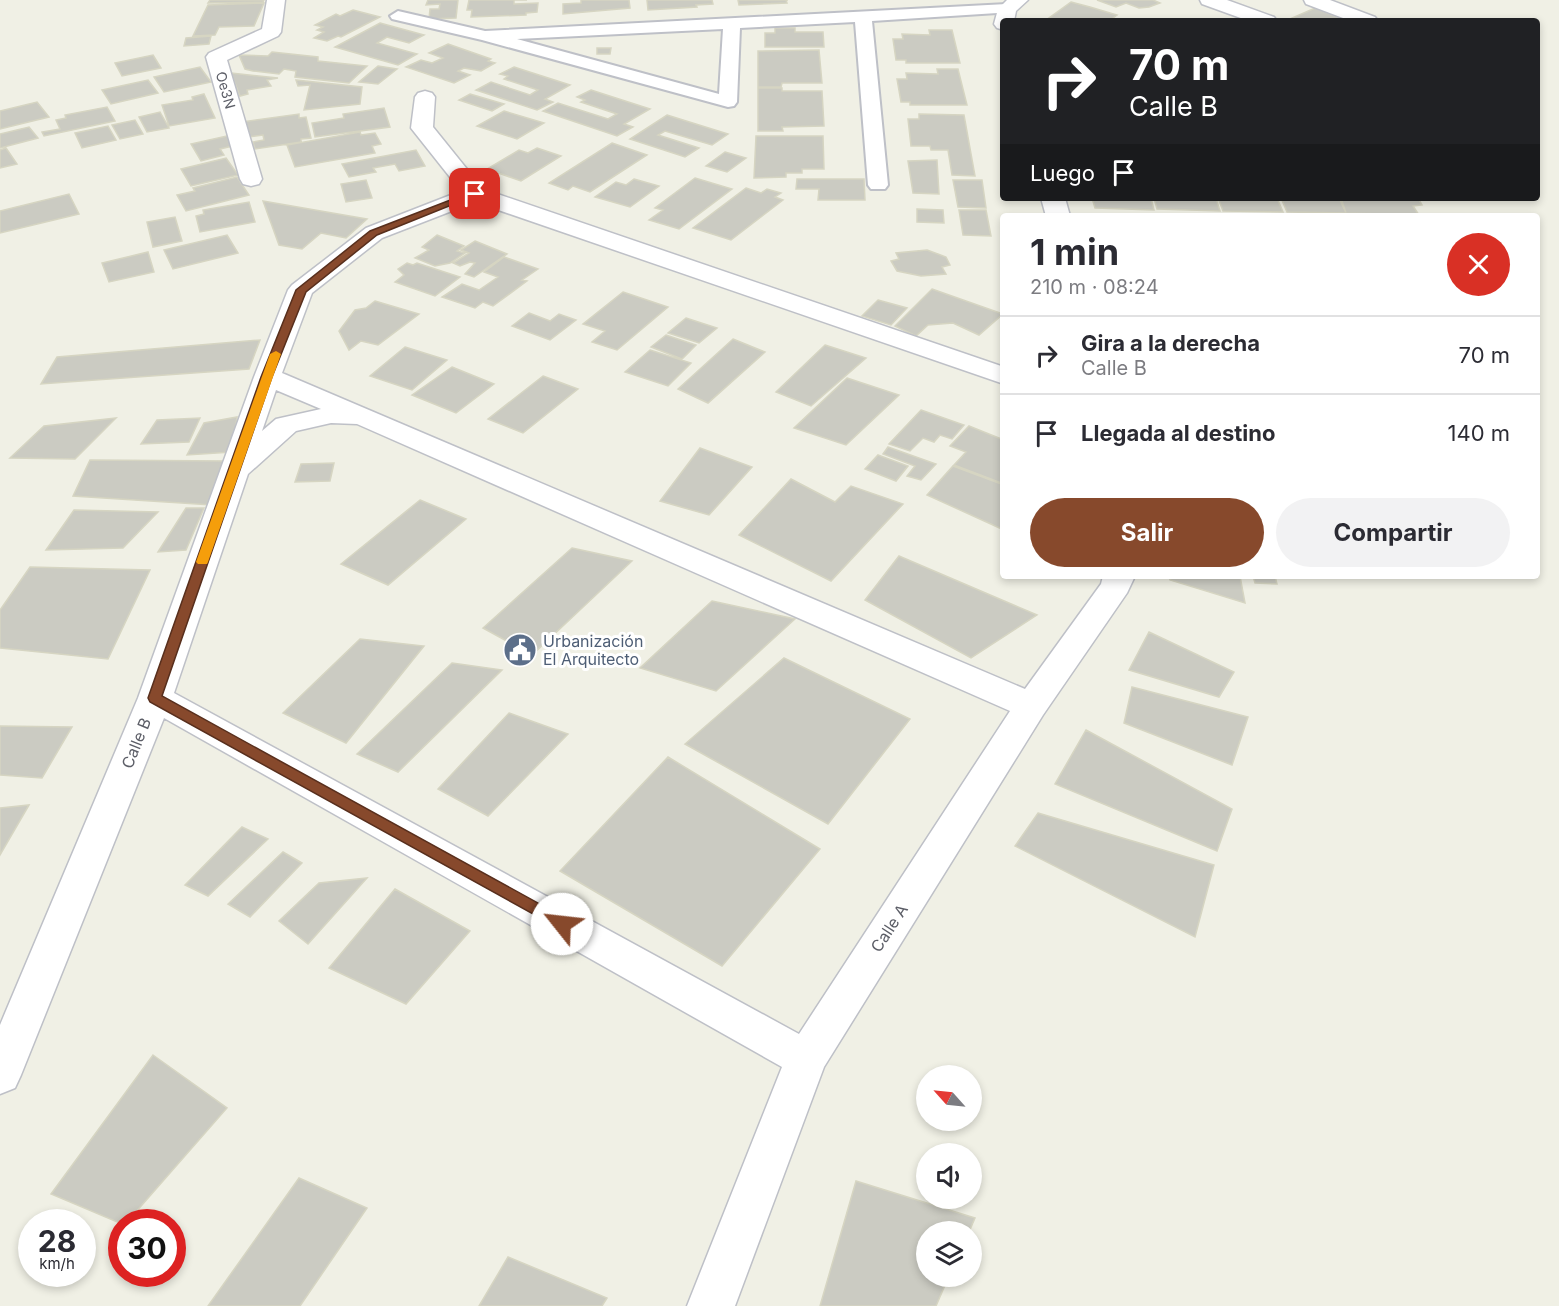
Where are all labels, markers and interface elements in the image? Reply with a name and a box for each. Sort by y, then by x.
text: 70 m [1129,39,1229,90]
icon: right [1030,42,1108,120]
street label: Oe3N [213,69,239,111]
text: Calle B [1129,90,1218,123]
icon: arrive [1107,156,1140,189]
text: Luego [1030,160,1095,186]
pin [449,168,500,219]
icon: arrive [458,177,491,210]
text: 1 min [1030,230,1119,274]
button: close [1447,233,1510,296]
text: 210 m · 08:24 [1030,275,1159,299]
text: Gira a la derecha [1081,330,1260,356]
icon: right [1030,339,1063,372]
text: 70 m [1459,342,1510,368]
text: Calle B [1081,356,1147,380]
icon: arrive [1030,417,1063,450]
text: Llegada al destino [1081,420,1275,446]
text: 140 m [1448,420,1510,446]
button: Salir [1030,498,1264,567]
button: Compartir [1276,498,1510,567]
place label: Urbanización El Arquitecto [543,631,643,669]
public building icon: Urbanización El Arquitecto [502,632,538,668]
street label: Calle B [117,715,155,771]
position arrow [530,892,594,956]
street label: Calle A [866,900,912,956]
north arrow [916,1065,982,1131]
map controls [916,1065,982,1287]
button: sound [916,1143,982,1209]
speed limit sign: 30 [108,1209,186,1287]
button: layers [916,1221,982,1287]
text: 28 [38,1223,76,1259]
text: km/h [39,1254,75,1273]

